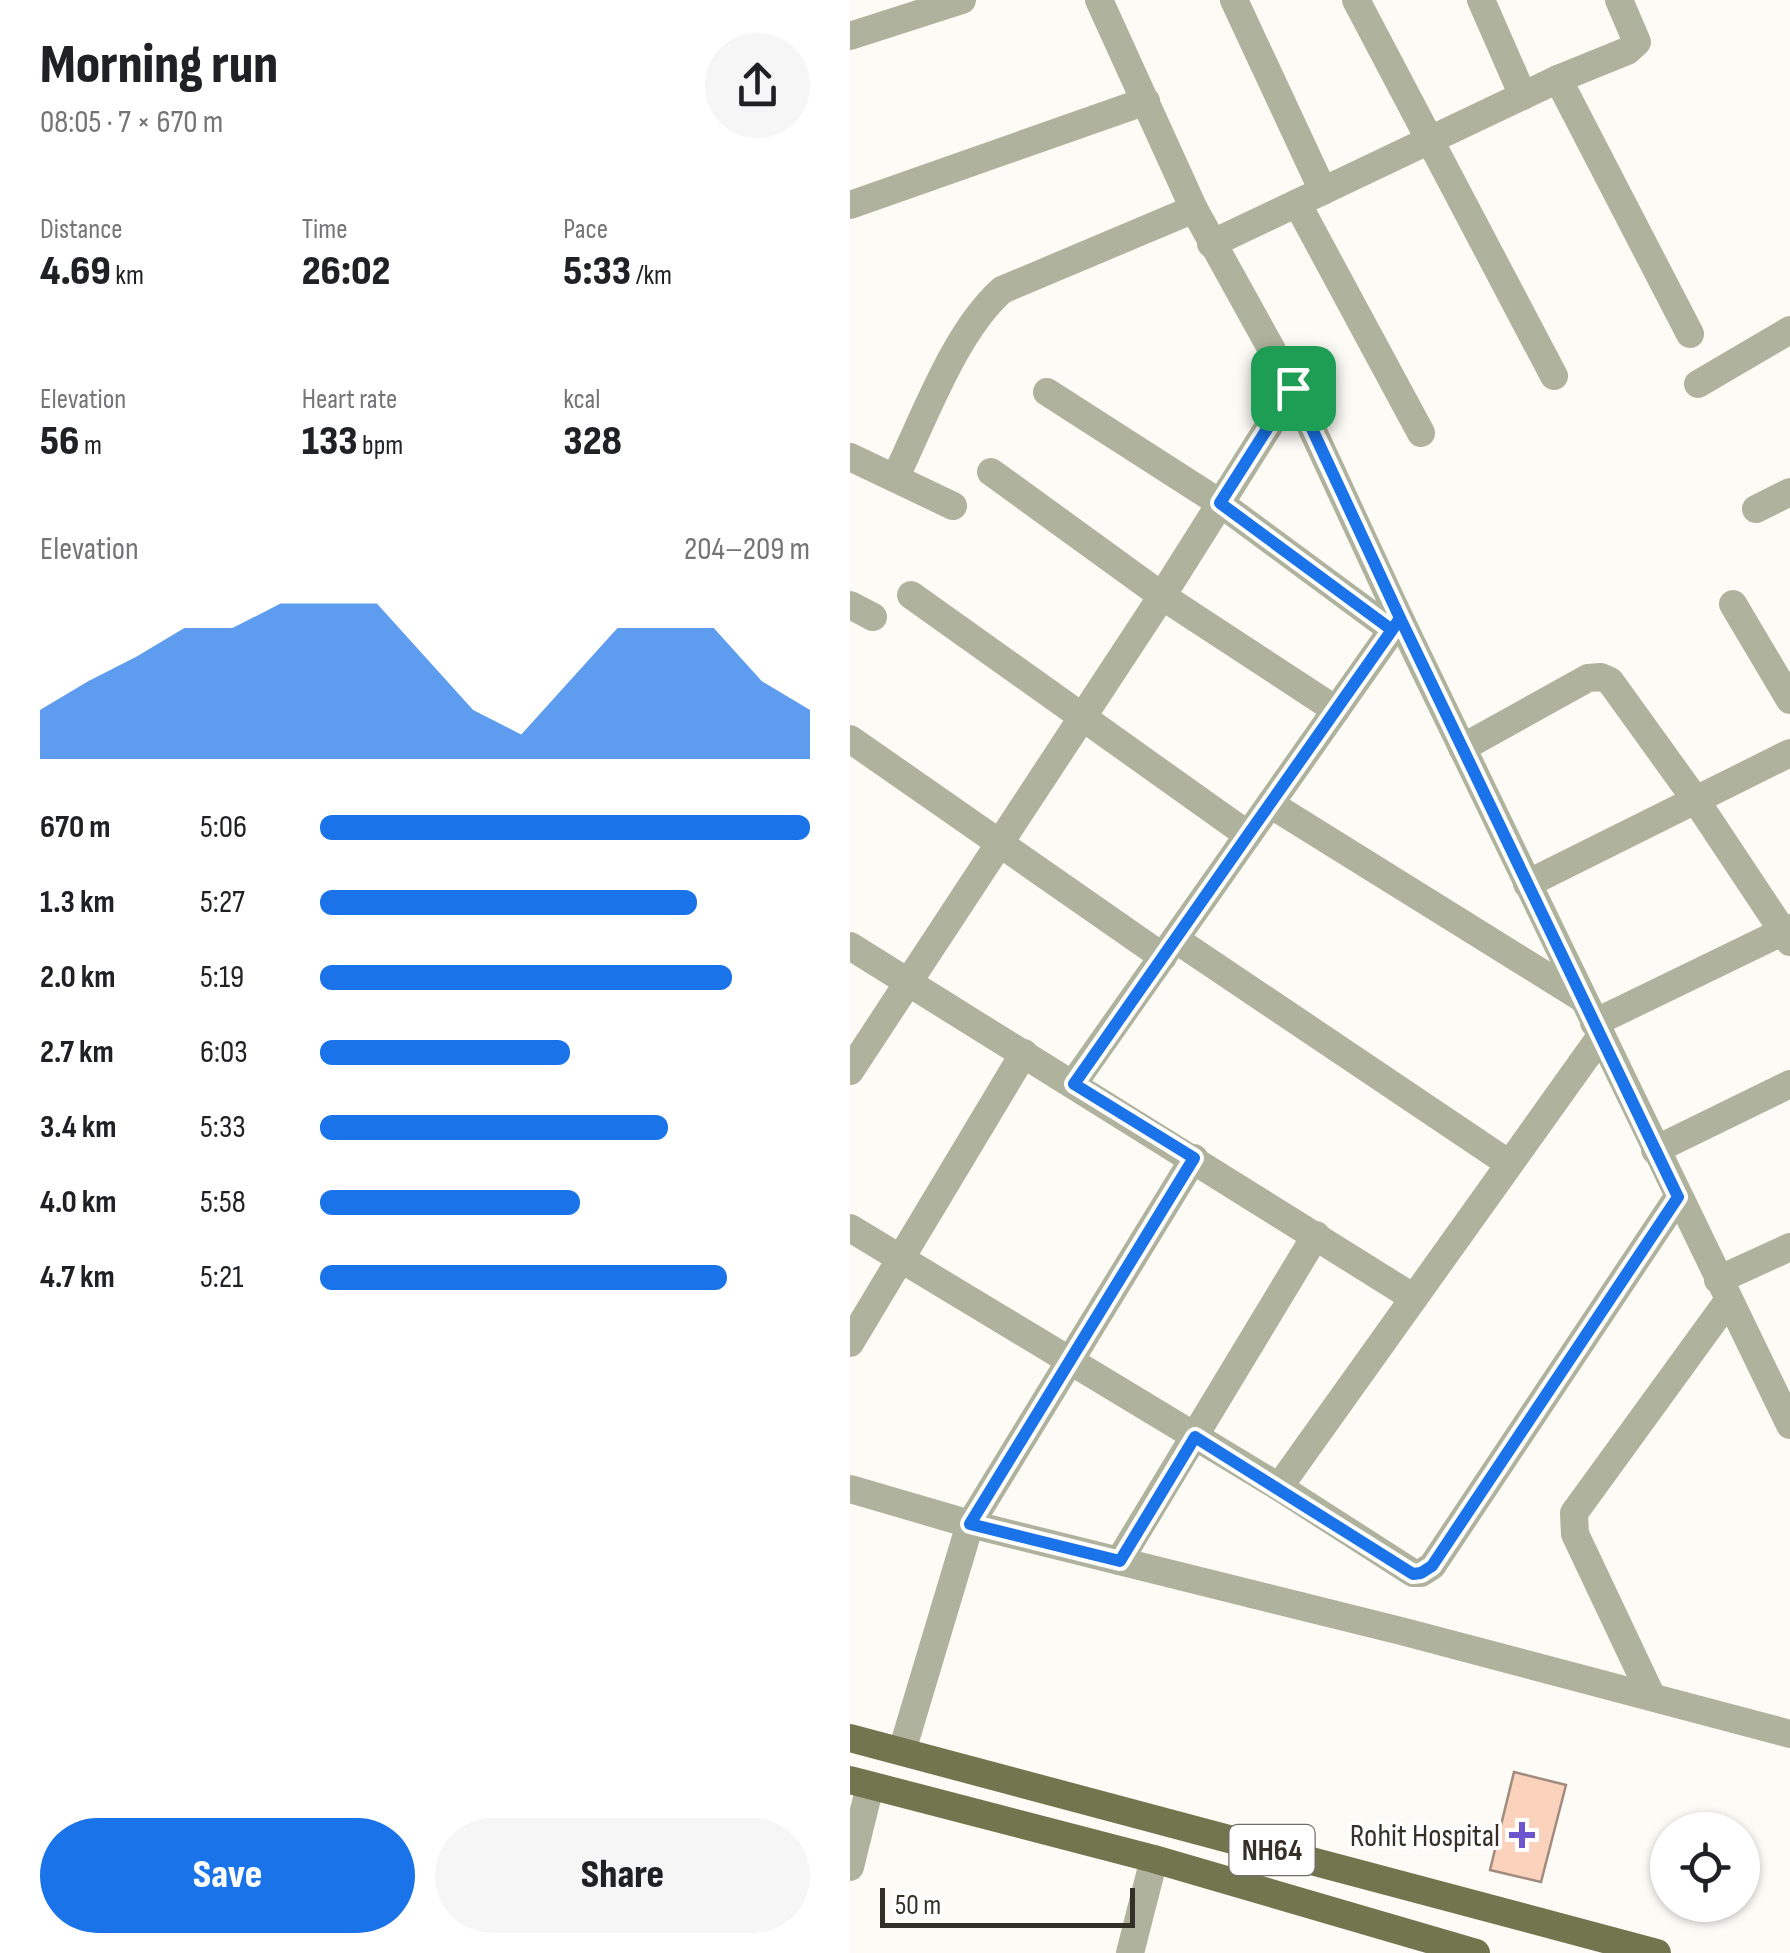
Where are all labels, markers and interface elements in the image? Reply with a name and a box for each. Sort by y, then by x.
text: Morning run [40,32,278,99]
button: share [705,33,810,138]
text: 08:05 · 7 × 670 m [40,103,223,142]
text: Distance [40,213,123,246]
text: Time [302,213,347,246]
text: Pace [563,213,608,246]
text: 4.69 [40,246,111,297]
text: 26:02 [302,246,390,297]
text: 5:33 [563,246,631,297]
text: km [111,259,144,292]
text: /km [631,259,672,292]
pin [1251,346,1336,431]
icon: arrive [1266,361,1321,416]
text: Elevation [40,383,126,416]
text: Heart rate [302,383,397,416]
text: kcal [563,383,600,416]
text: 56 [40,416,80,467]
text: 133 [302,416,358,467]
text: 328 [563,416,622,467]
text: m [80,429,102,462]
text: bpm [358,429,403,462]
text: Elevation [40,530,139,569]
text: 204–209 m [684,530,810,569]
text: 670 m [40,808,110,847]
text: 5:06 [200,808,247,847]
text: 1.3 km [40,883,115,922]
text: 5:27 [200,883,245,922]
text: 2.0 km [40,958,116,997]
text: 5:19 [200,958,244,997]
text: 2.7 km [40,1033,114,1072]
text: 6:03 [200,1033,248,1072]
text: 3.4 km [40,1108,116,1147]
text: 5:33 [200,1108,246,1147]
text: 4.0 km [40,1183,116,1222]
text: 5:58 [200,1183,246,1222]
text: 4.7 km [40,1258,115,1297]
text: 5:21 [200,1258,243,1297]
map controls [1650,1812,1760,1922]
button: locate [1650,1812,1760,1922]
place label: Rohit Hospital [1350,1817,1500,1856]
button: Save [40,1818,415,1933]
button: Share [435,1818,810,1933]
marker: Rohit Hospital [1509,1822,1535,1848]
road number: NH64 [1230,1825,1314,1875]
scale bar [880,1883,1135,1928]
text: 50 m [895,1889,941,1922]

